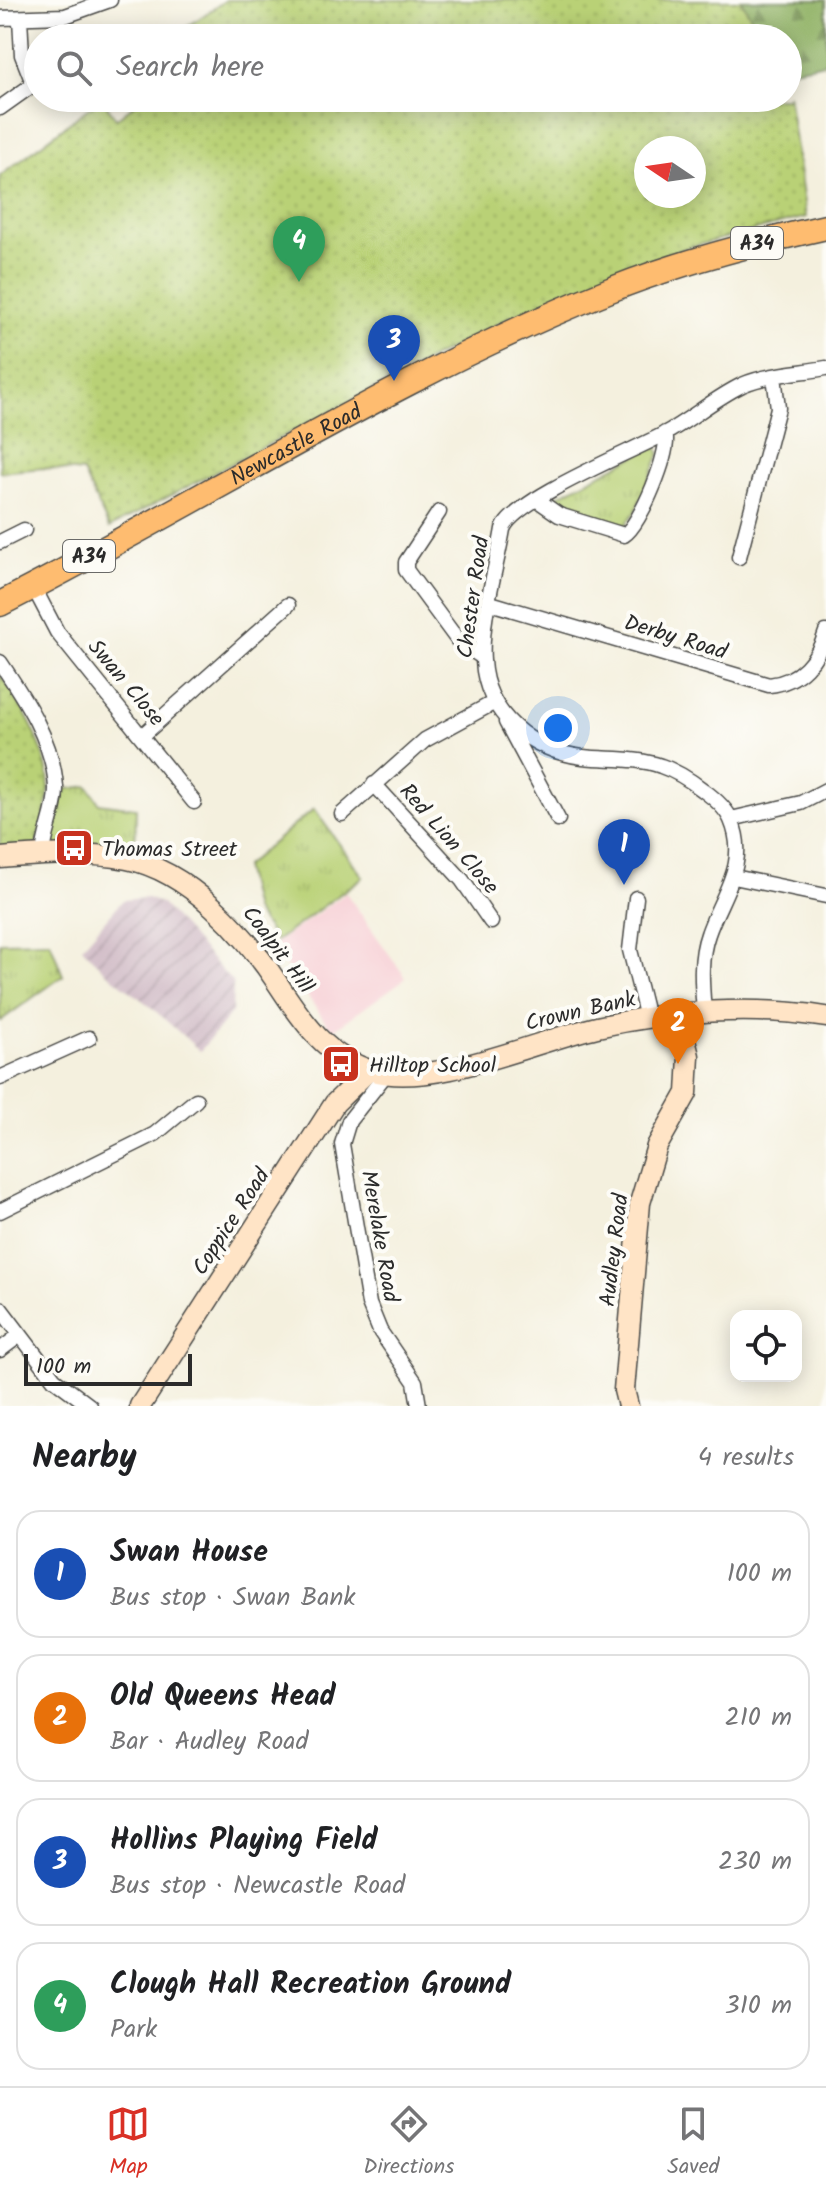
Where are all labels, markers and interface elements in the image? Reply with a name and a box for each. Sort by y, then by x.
search box [24,24,802,112]
text: Search here [116,44,264,92]
icon: search [52,46,96,90]
north arrow [634,136,706,208]
pin: 4 [273,216,325,282]
road number: A34 [731,227,783,259]
pin: 3 [368,315,420,381]
street label: Newcastle Road [224,395,370,496]
street label: Chester Road [449,533,500,661]
road number: A34 [63,540,115,572]
street label: Derby Road [619,606,732,671]
street label: Swan Close [78,632,172,735]
your location [538,708,578,748]
street label: Red Lion Close [390,776,507,903]
pin: 1 [598,819,650,885]
bus stop icon: Thomas Street [53,827,95,869]
place label: Thomas Street [102,833,238,868]
street label: Coalpit Hill [232,899,322,1003]
street label: Crown Bank [522,983,640,1042]
pin: 2 [652,998,704,1064]
bus stop icon: Hilltop School [320,1043,362,1085]
place label: Hilltop School [369,1049,497,1084]
street label: Coppice Road [184,1161,281,1283]
street label: Merelake Road [350,1168,408,1306]
street label: Audley Road [591,1191,640,1309]
map controls [730,1310,802,1382]
button: locate [730,1310,802,1382]
scale bar [24,1350,192,1386]
text: 100 m [36,1350,91,1385]
text: Nearby [32,1431,137,1485]
text: 4 results [698,1437,794,1479]
text: Swan House [110,1529,268,1577]
text: 1 [56,1553,64,1595]
text: 100 m [727,1553,792,1595]
text: Bus stop · Swan Bank [110,1577,356,1619]
text: Old Queens Head [110,1673,336,1721]
text: 2 [52,1697,68,1739]
text: 210 m [725,1697,792,1739]
text: Bar · Audley Road [110,1721,308,1763]
text: Hollins Playing Field [110,1817,378,1865]
text: 3 [53,1841,67,1883]
text: 230 m [718,1841,792,1883]
text: Bus stop · Newcastle Road [110,1865,405,1907]
text: Clough Hall Recreation Ground [110,1961,511,2009]
text: 4 [53,1985,67,2027]
text: 310 m [725,1985,792,2027]
text: Park [110,2009,157,2051]
tab: Map [106,2102,150,2185]
tab: Directions [363,2102,455,2185]
tab: Saved [667,2102,720,2185]

